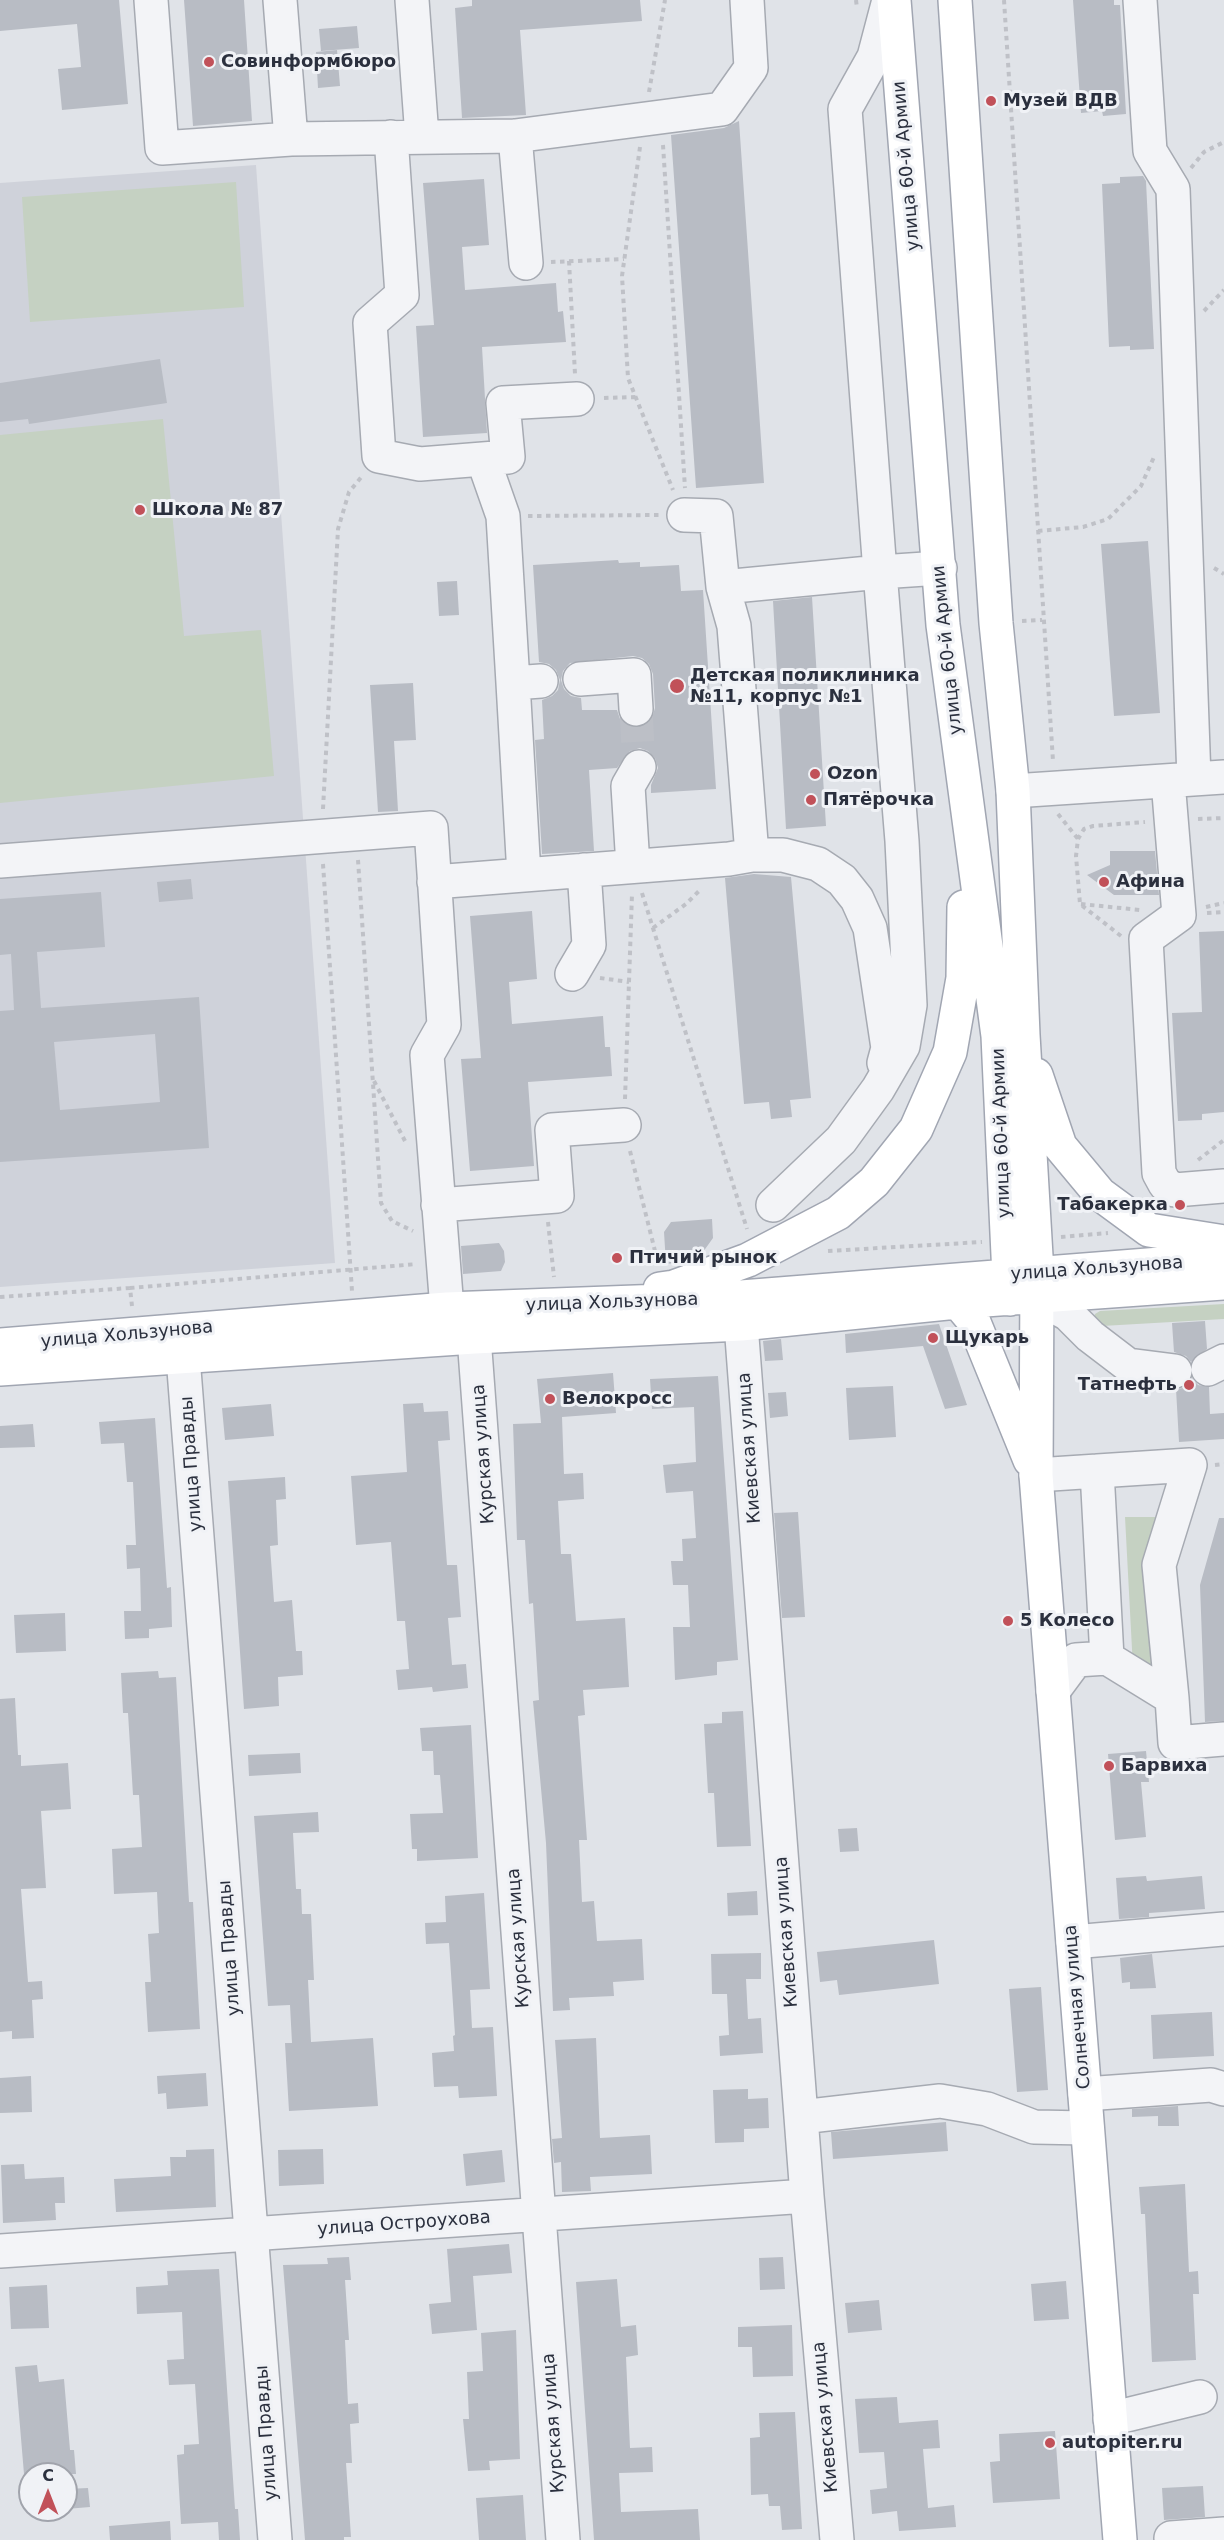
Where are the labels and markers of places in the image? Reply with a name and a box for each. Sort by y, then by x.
place label: Совинформбюро [221,51,396,73]
marker: Совинформбюро [202,55,216,69]
place label: Музей ВДВ [1003,90,1118,112]
marker: Музей ВДВ [984,94,998,108]
place label: Школа № 87 [152,499,283,521]
marker: Школа № 87 [133,503,147,517]
place label: Детская поликлиника №11, корпус №1 [690,665,920,708]
marker: Детская поликлиника №11, корпус №1 [668,677,686,695]
place label: Ozon [827,763,878,785]
marker: Ozon [808,767,822,781]
place label: Пятёрочка [823,789,934,811]
marker: Пятёрочка [804,793,818,807]
place label: Афина [1116,871,1185,893]
marker: Афина [1097,875,1111,889]
place label: Табакерка [1057,1194,1168,1216]
marker: Табакерка [1173,1198,1187,1212]
place label: Птичий рынок [629,1247,777,1269]
marker: Птичий рынок [610,1251,624,1265]
place label: Щукарь [945,1327,1029,1349]
marker: Щукарь [926,1331,940,1345]
place label: Татнефть [1078,1374,1177,1396]
marker: Татнефть [1182,1378,1196,1392]
place label: Велокросс [562,1388,672,1410]
marker: Велокросс [543,1392,557,1406]
place label: 5 Колесо [1020,1610,1114,1632]
marker: 5 Колесо [1001,1614,1015,1628]
place label: Барвиха [1121,1755,1208,1777]
marker: Барвиха [1102,1759,1116,1773]
place label: autopiter.ru [1062,2432,1183,2454]
marker: autopiter.ru [1043,2436,1057,2450]

